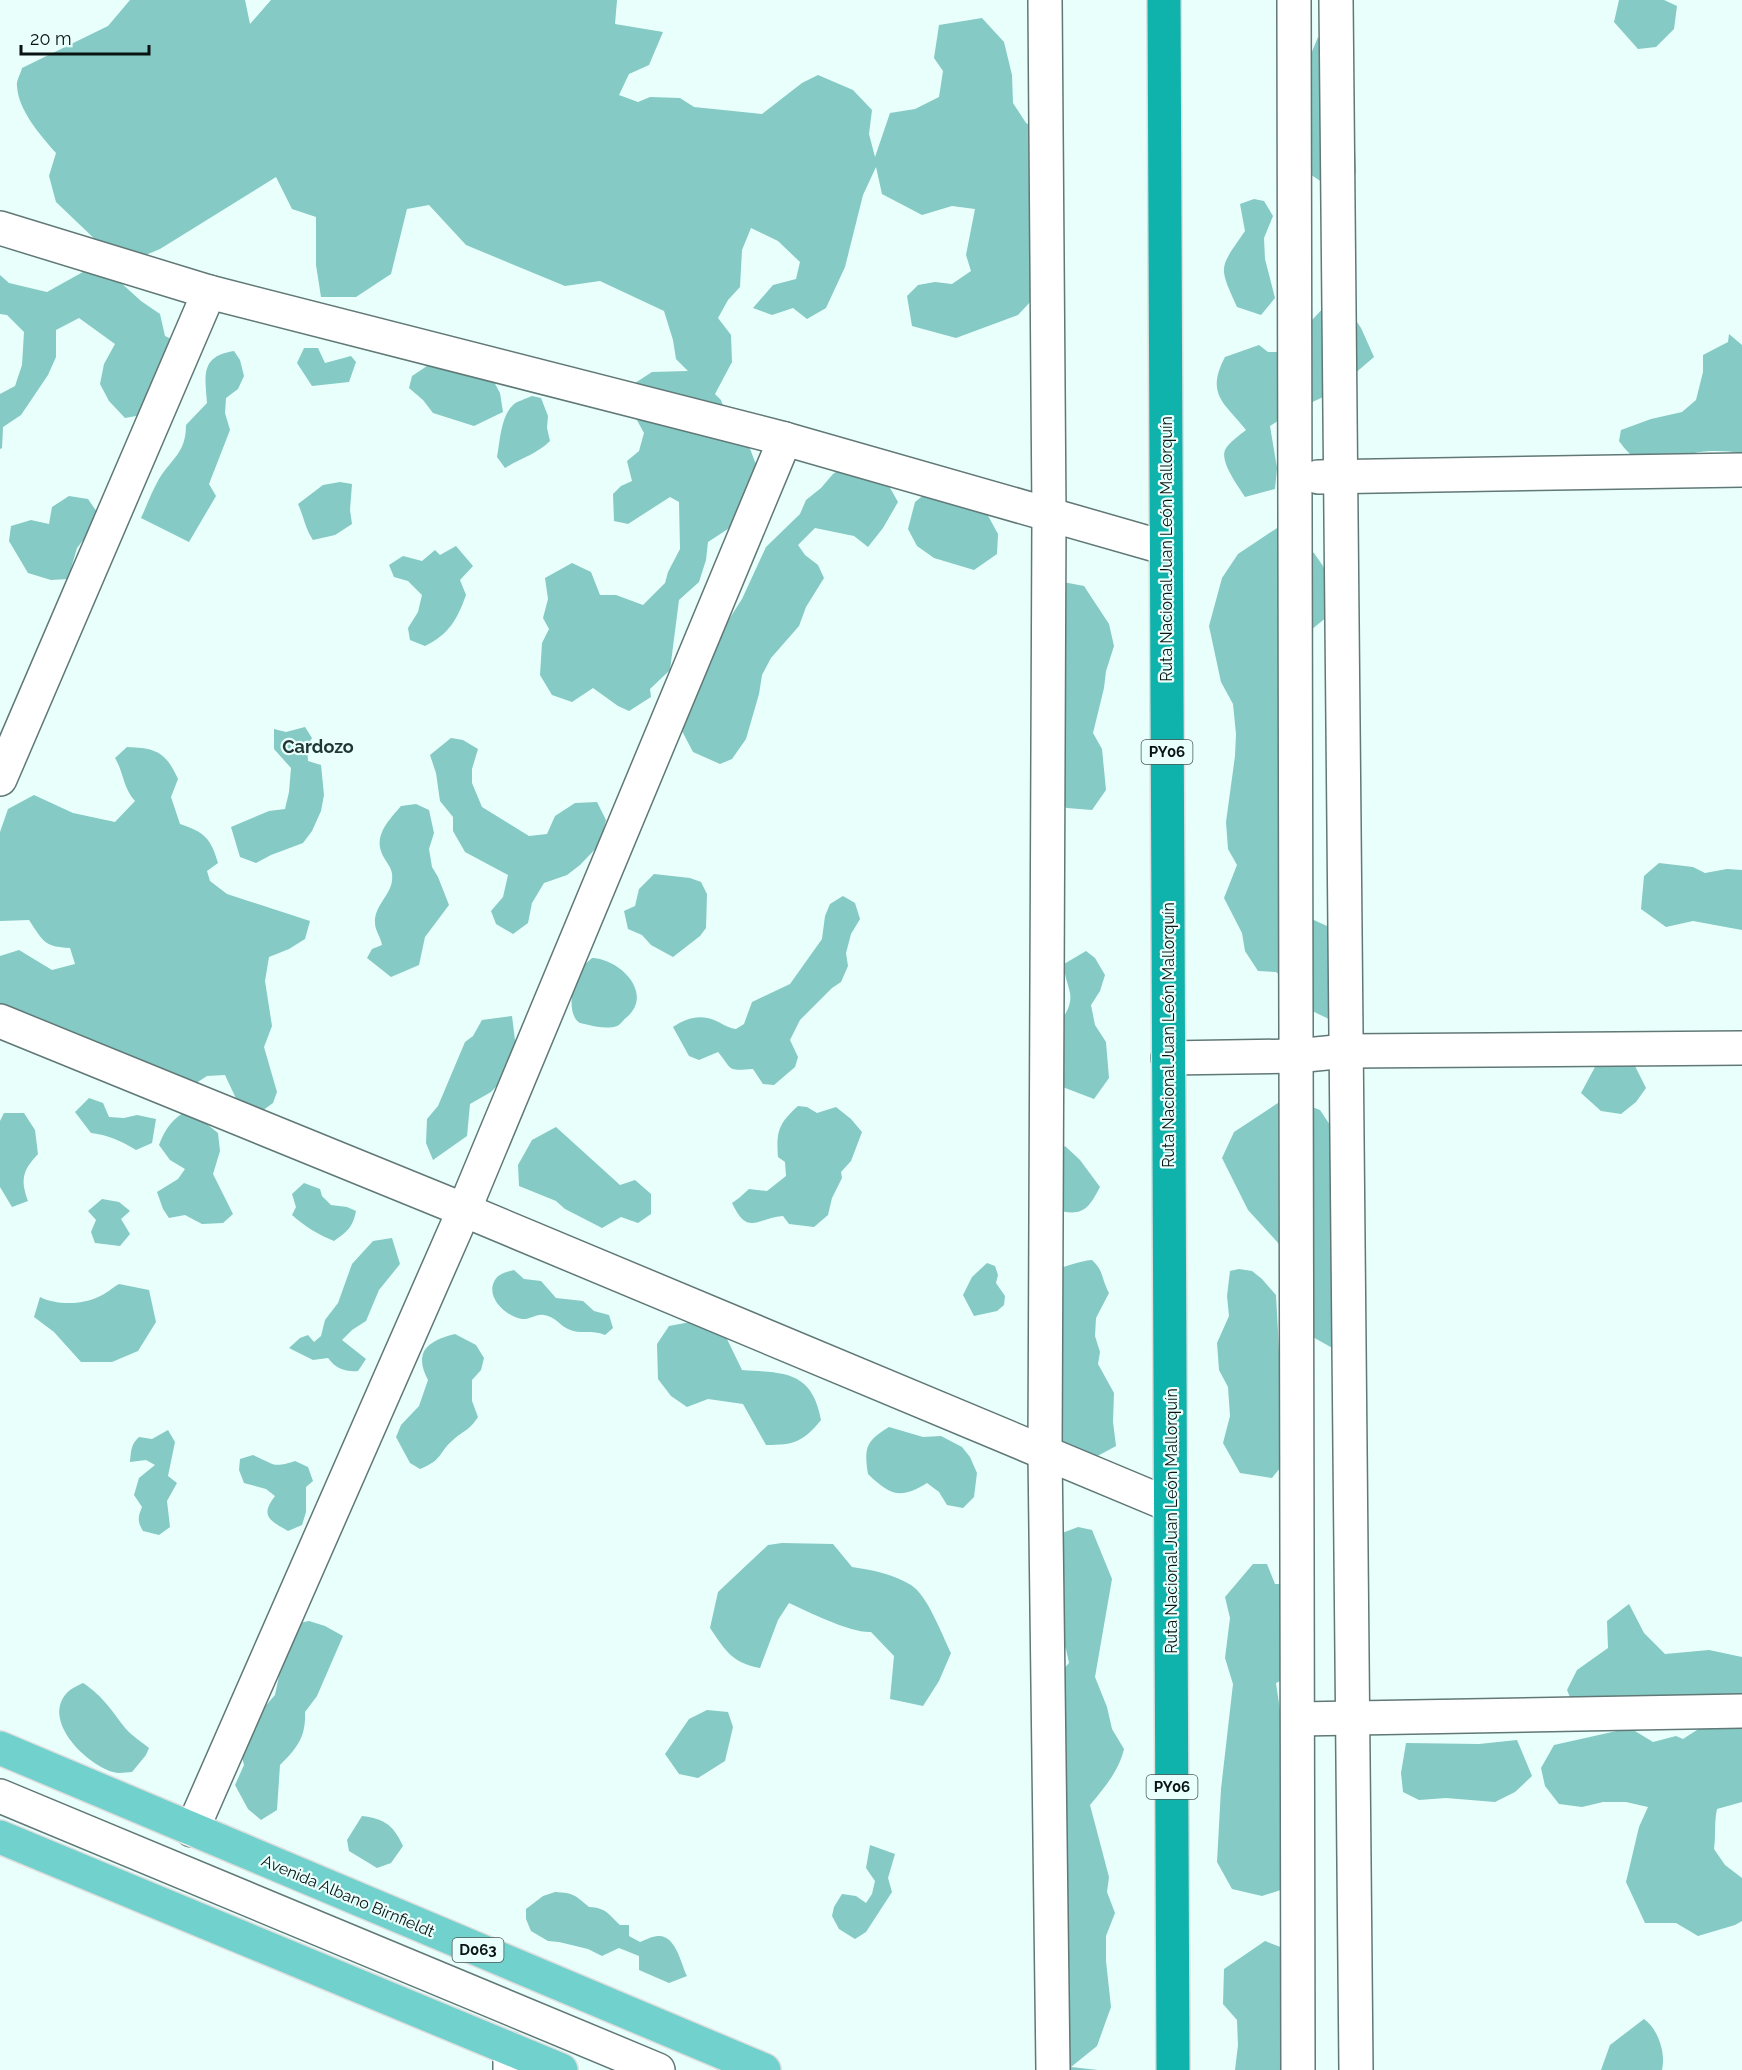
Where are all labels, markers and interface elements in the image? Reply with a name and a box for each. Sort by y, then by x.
scale bar [21,18,148,56]
text: 20 m [30,28,72,49]
street label: Ruta Nacional Juan León Mallorquín [1157,416,1176,682]
district label: Cardozo [282,736,354,757]
road number: PY06 [1142,740,1192,764]
street label: Ruta Nacional Juan León Mallorquín [1159,902,1178,1168]
street label: Ruta Nacional Juan León Mallorquín [1162,1388,1181,1654]
road number: PY06 [1146,1775,1198,1799]
street label: Avenida Albano Birnfieldt [259,1851,438,1941]
road number: D063 [452,1938,504,1962]

